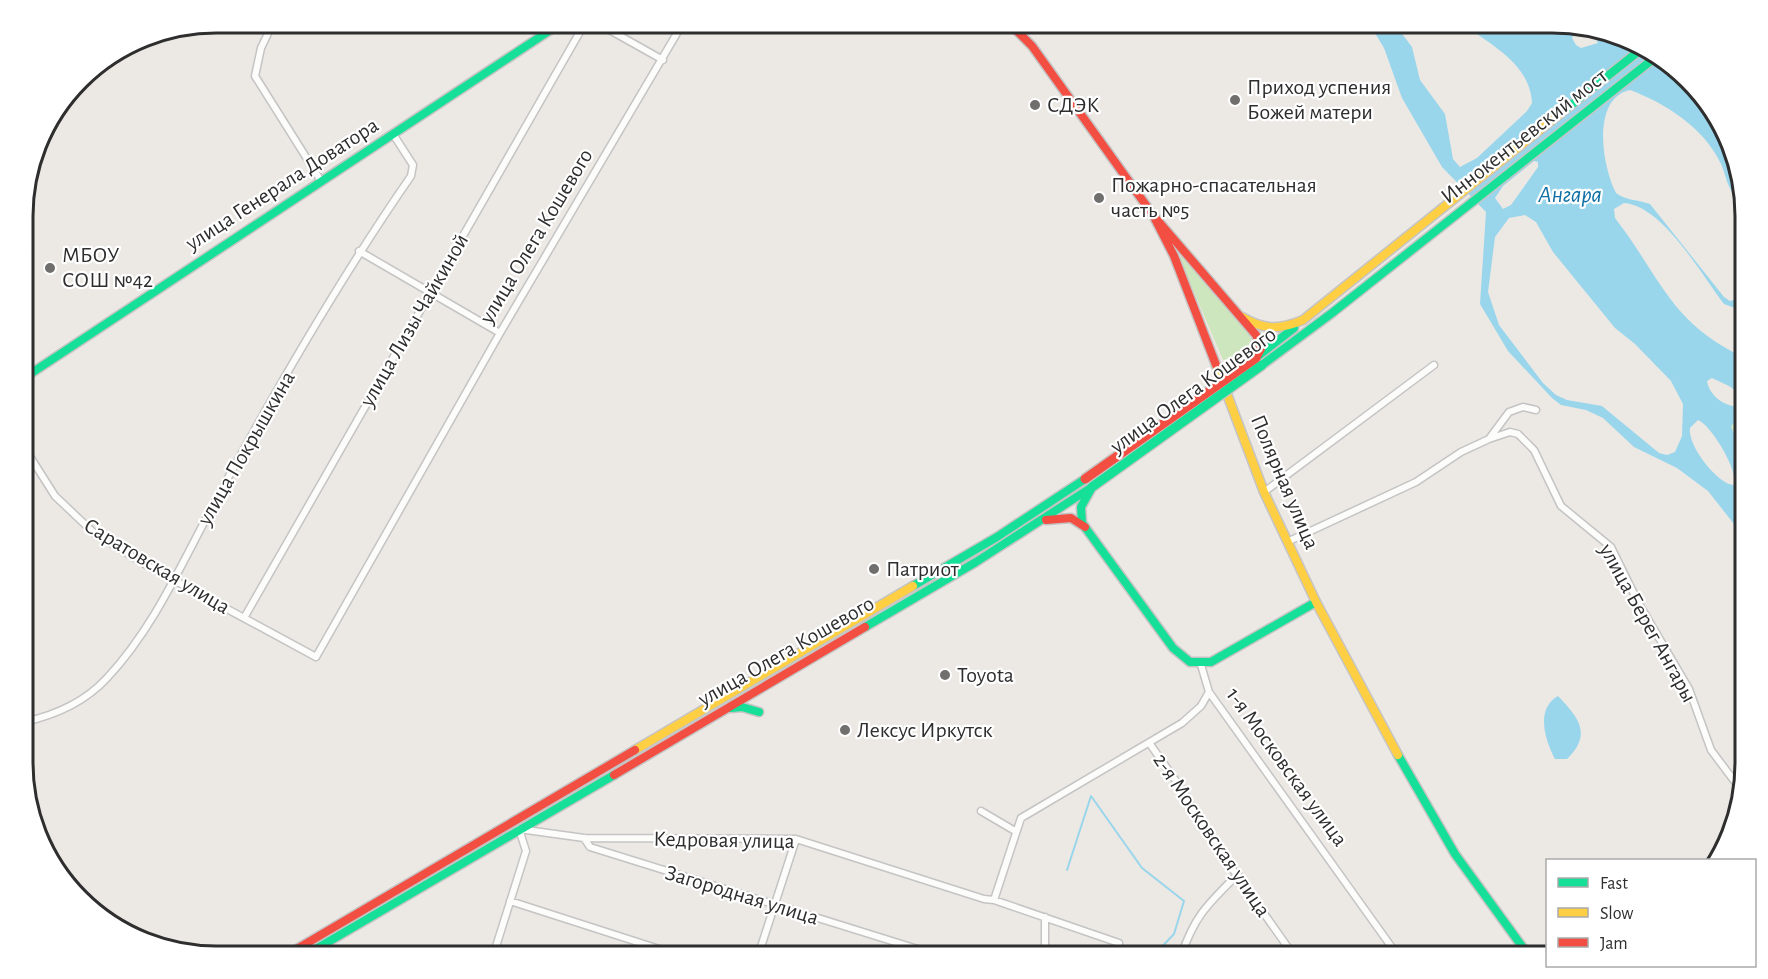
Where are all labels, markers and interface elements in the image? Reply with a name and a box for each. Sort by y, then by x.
street label: Иннокентьевский мост [1437,64,1612,208]
place label: Приход успения Божей матери [1247,76,1391,123]
marker: Приход успения Божей матери [1228,93,1242,107]
place label: СДЭК [1047,94,1099,116]
marker: СДЭК [1028,98,1042,112]
street label: улица Генерала Доватора [181,114,382,255]
street label: улица Олега Кошевого [475,145,597,328]
place label: Пожарно-спасательная часть №5 [1111,174,1317,221]
water label: Ангара [1537,183,1602,207]
marker: Пожарно-спасательная часть №5 [1092,191,1106,205]
street label: улица Лизы Чайкиной [355,230,472,411]
place label: МБОУ СОШ №42 [62,244,153,291]
marker: МБОУ СОШ №42 [43,261,57,275]
street label: улица Олега Кошевого [1105,323,1280,458]
street label: улица Покрышкина [193,367,299,530]
street label: Полярная улица [1247,412,1323,552]
street label: Саратовская улица [80,514,234,618]
street label: улица Берег Ангары [1595,539,1701,706]
place label: Патриот [886,558,960,580]
marker: Патриот [867,562,881,576]
street label: улица Олега Кошевого [693,592,878,711]
place label: Toyota [957,664,1014,686]
marker: Toyota [938,668,952,682]
street label: 1-я Московская улица [1222,684,1352,850]
place label: Лексус Иркутск [857,719,993,741]
marker: Лексус Иркутск [838,723,852,737]
street label: 2-я Московская улица [1149,749,1275,921]
street label: Кедровая улица [653,828,795,852]
legend [1546,859,1756,967]
street label: Загородная улица [663,861,821,929]
text: Fast [1600,875,1628,893]
text: Slow [1600,905,1633,923]
text: Jam [1600,935,1628,953]

